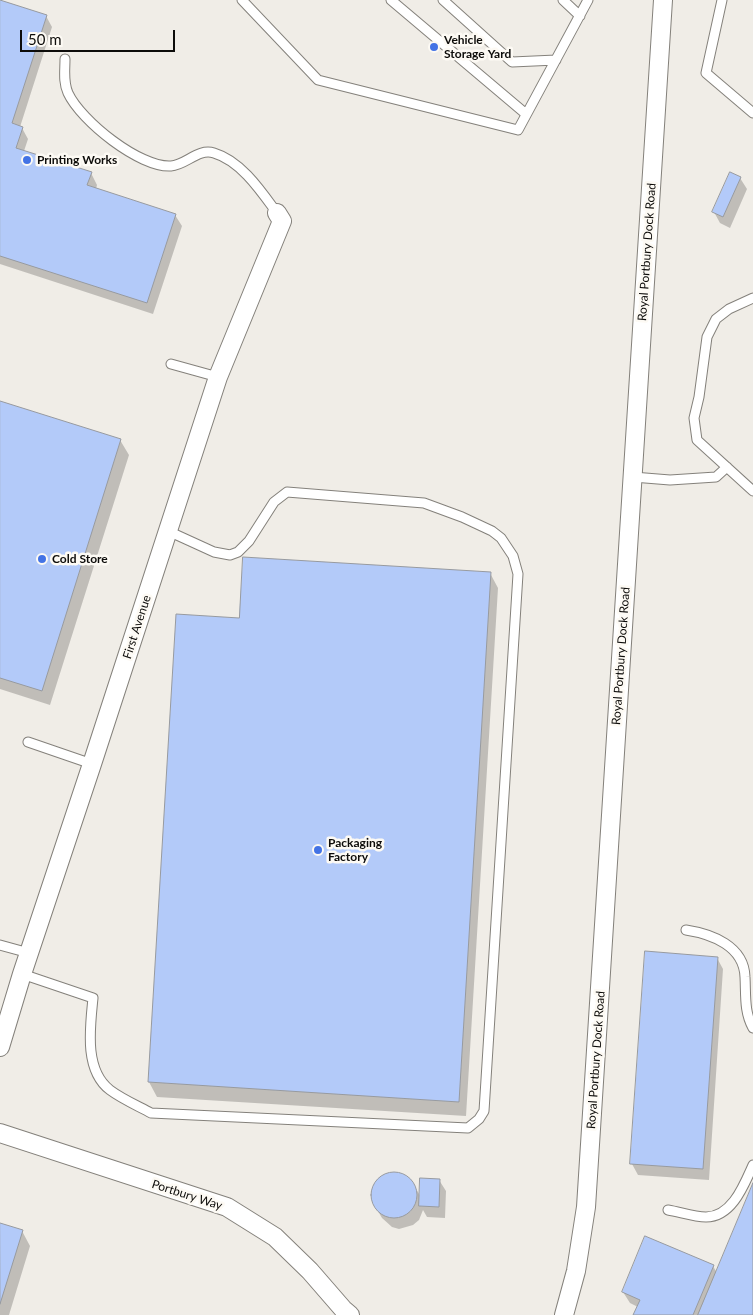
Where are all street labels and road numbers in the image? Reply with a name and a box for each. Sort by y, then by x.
street label: Royal Portbury Dock Road [635,182,659,322]
street label: Royal Portbury Dock Road [609,586,633,726]
street label: First Avenue [120,593,154,661]
street label: Royal Portbury Dock Road [584,990,608,1130]
street label: Portbury Way [150,1177,224,1213]

